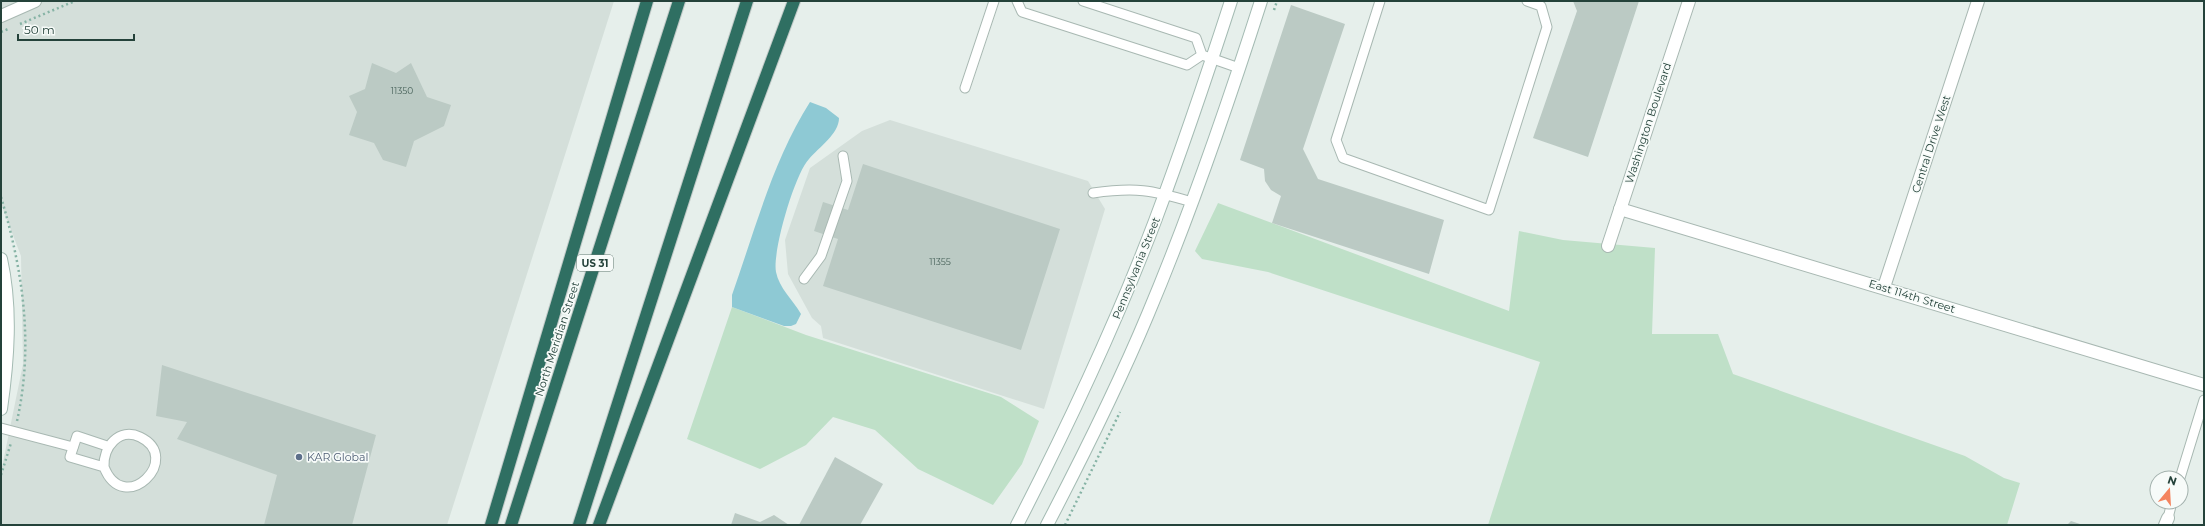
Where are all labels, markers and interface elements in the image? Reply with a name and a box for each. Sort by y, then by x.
scale bar [18,16,134,42]
text: 50 m [24,22,55,37]
street label: Washington Boulevard [1622,61,1674,185]
house number: 11350 [391,85,413,96]
street label: Central Drive West [1909,93,1954,195]
street label: Pennsylvania Street [1109,214,1163,321]
road number: US 31 [577,255,613,271]
house number: 11355 [929,256,951,267]
street label: East 114th Street [1867,276,1957,316]
street label: North Meridian Street [532,279,582,398]
place label: KAR Global [307,450,368,464]
marker: KAR Global [294,452,304,462]
north arrow [2149,470,2189,510]
text: N [2166,472,2178,489]

